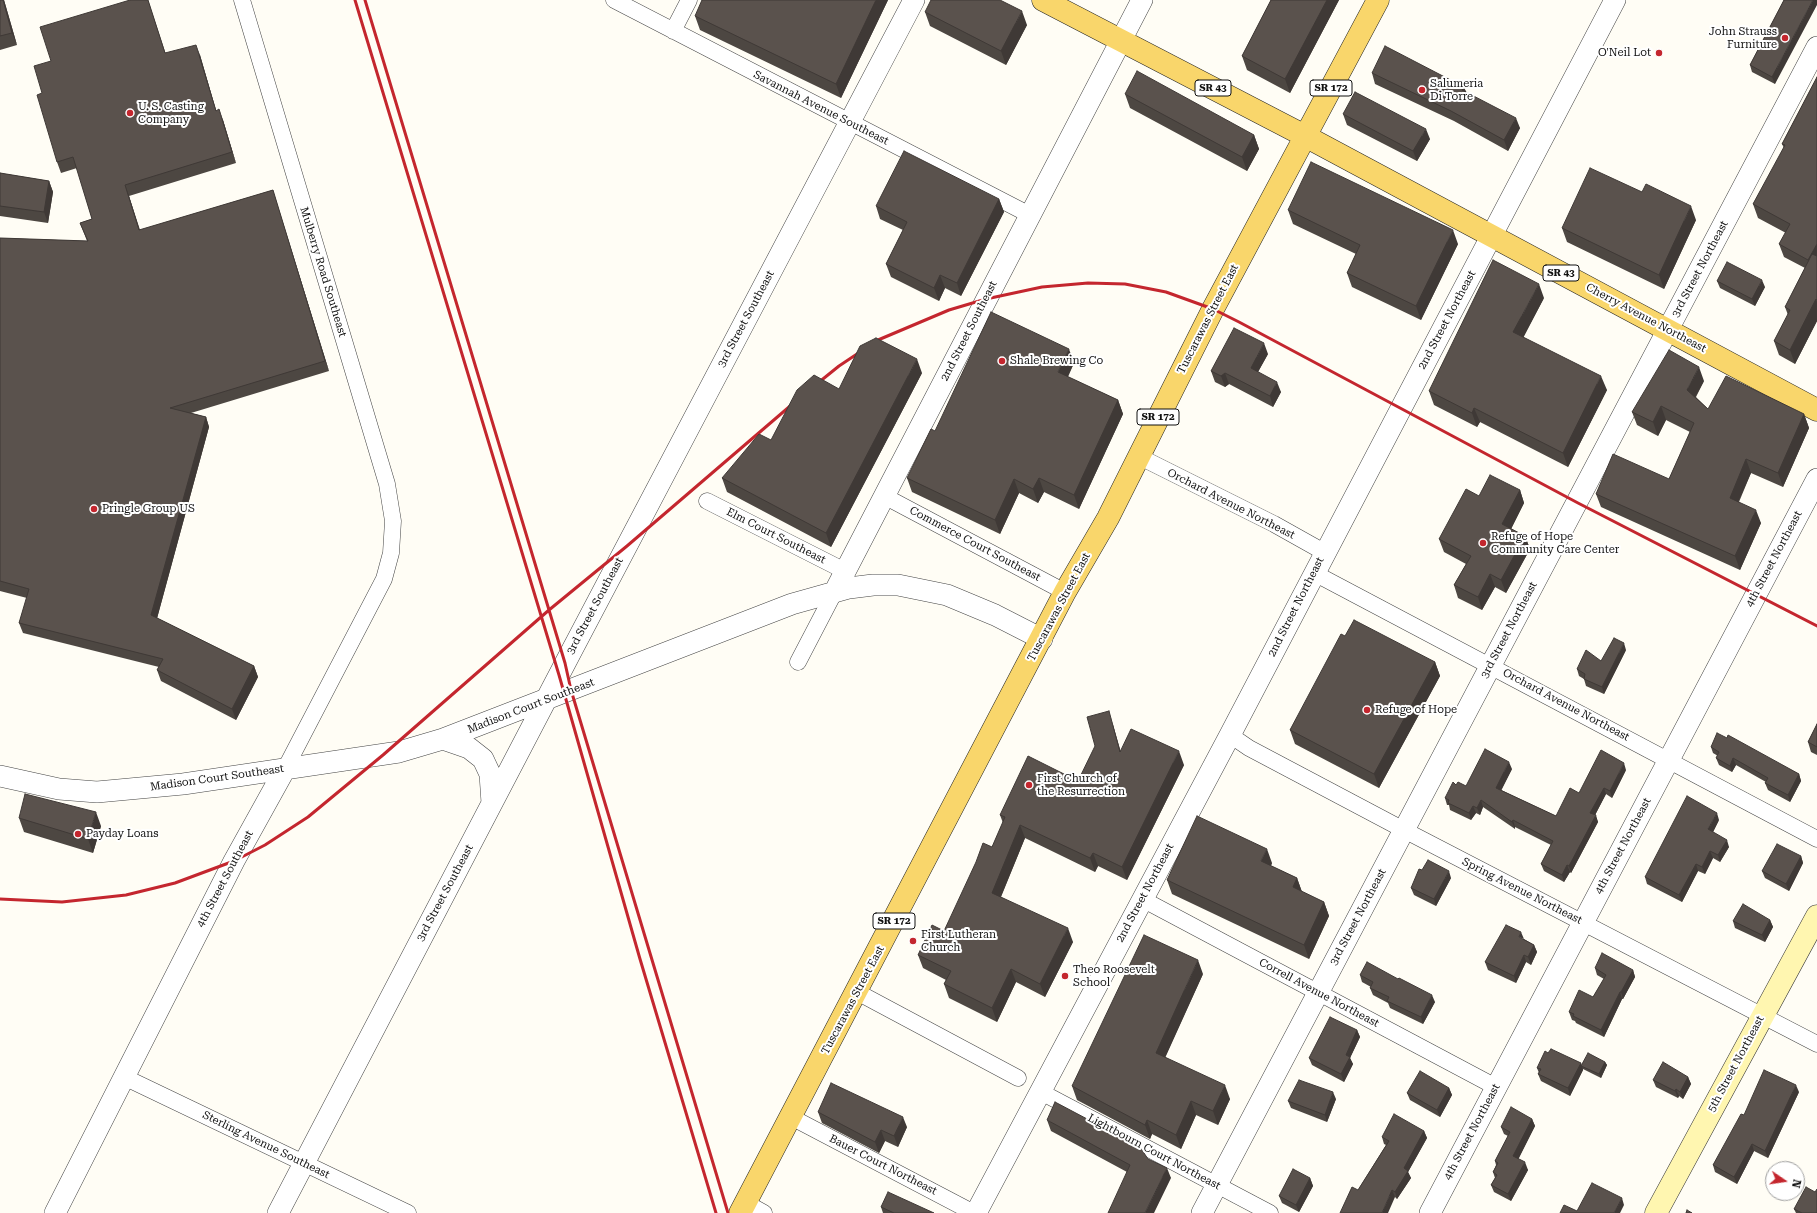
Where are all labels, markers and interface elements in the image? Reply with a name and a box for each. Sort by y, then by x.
place label: John Strauss Furniture [1709,25,1777,51]
marker: John Strauss Furniture [1780,33,1790,43]
place label: O'Neil Lot [1598,46,1651,60]
marker: O'Neil Lot [1654,48,1664,58]
street label: Savannah Avenue Southeast [751,68,891,148]
place label: Salumeria Di Torre [1430,77,1483,103]
road number: SR 43 [1195,80,1231,96]
road number: SR 172 [1310,80,1352,96]
marker: Salumeria Di Torre [1417,85,1427,95]
place label: U. S. Casting Company [138,100,204,126]
marker: U. S. Casting Company [125,108,135,118]
street label: Mulberry Road Southeast [297,205,349,339]
street label: 3rd Street Northeast [1669,219,1731,319]
street label: Tuscarawas Street East [1175,262,1241,376]
road number: SR 43 [1543,265,1579,281]
street label: 3rd Street Southeast [715,268,777,370]
street label: 2nd Street Northeast [1415,268,1479,372]
street label: 2nd Street Southeast [938,279,1000,383]
street label: Cherry Avenue Northeast [1584,281,1708,355]
place label: Shale Brewing Co [1010,354,1103,368]
marker: Shale Brewing Co [997,356,1007,366]
road number: SR 172 [1137,409,1179,425]
street label: Orchard Avenue Northeast [1165,466,1297,542]
place label: Pringle Group US [102,502,195,516]
marker: Pringle Group US [89,504,99,514]
street label: Commerce Court Southeast [907,504,1043,584]
street label: Elm Court Southeast [724,505,828,567]
street label: 4th Street Northeast [1743,509,1805,609]
place label: Refuge of Hope Community Care Center [1491,530,1619,556]
marker: Refuge of Hope Community Care Center [1478,538,1488,548]
street label: Tuscarawas Street East [1025,550,1093,664]
street label: 3rd Street Southeast [564,555,626,657]
street label: 2nd Street Northeast [1265,555,1327,659]
street label: 3rd Street Northeast [1478,580,1540,680]
street label: Orchard Avenue Northeast [1500,666,1632,744]
street label: Madison Court Southeast [466,676,596,736]
place label: Refuge of Hope [1375,703,1457,717]
marker: Refuge of Hope [1362,705,1372,715]
street label: Madison Court Southeast [149,762,285,794]
place label: First Church of the Resurrection [1037,772,1125,798]
marker: First Church of the Resurrection [1024,780,1034,790]
street label: 4th Street Northeast [1592,796,1654,896]
place label: Payday Loans [86,827,159,841]
street label: 4th Street Southeast [194,828,256,930]
marker: Payday Loans [73,829,83,839]
street label: 2nd Street Northeast [1113,841,1177,945]
street label: 3rd Street Southeast [414,842,476,944]
street label: Spring Avenue Northeast [1460,855,1584,927]
street label: 3rd Street Northeast [1327,867,1389,967]
road number: SR 172 [873,913,915,929]
place label: First Lutheran Church [921,928,996,954]
marker: First Lutheran Church [908,936,918,946]
street label: Tuscarawas Street East [819,943,887,1057]
street label: Correll Avenue Northeast [1257,956,1381,1030]
place label: Theo Roosevelt School [1073,963,1155,989]
marker: Theo Roosevelt School [1060,971,1070,981]
street label: 5th Street Northeast [1705,1014,1767,1114]
street label: 4th Street Northeast [1441,1082,1503,1182]
street label: Sterling Avenue Southeast [200,1108,332,1182]
street label: Lightbourn Court Northeast [1085,1111,1223,1193]
street label: Bauer Court Northeast [827,1132,939,1198]
north arrow [1765,1161,1805,1201]
text: N [1789,1178,1803,1189]

